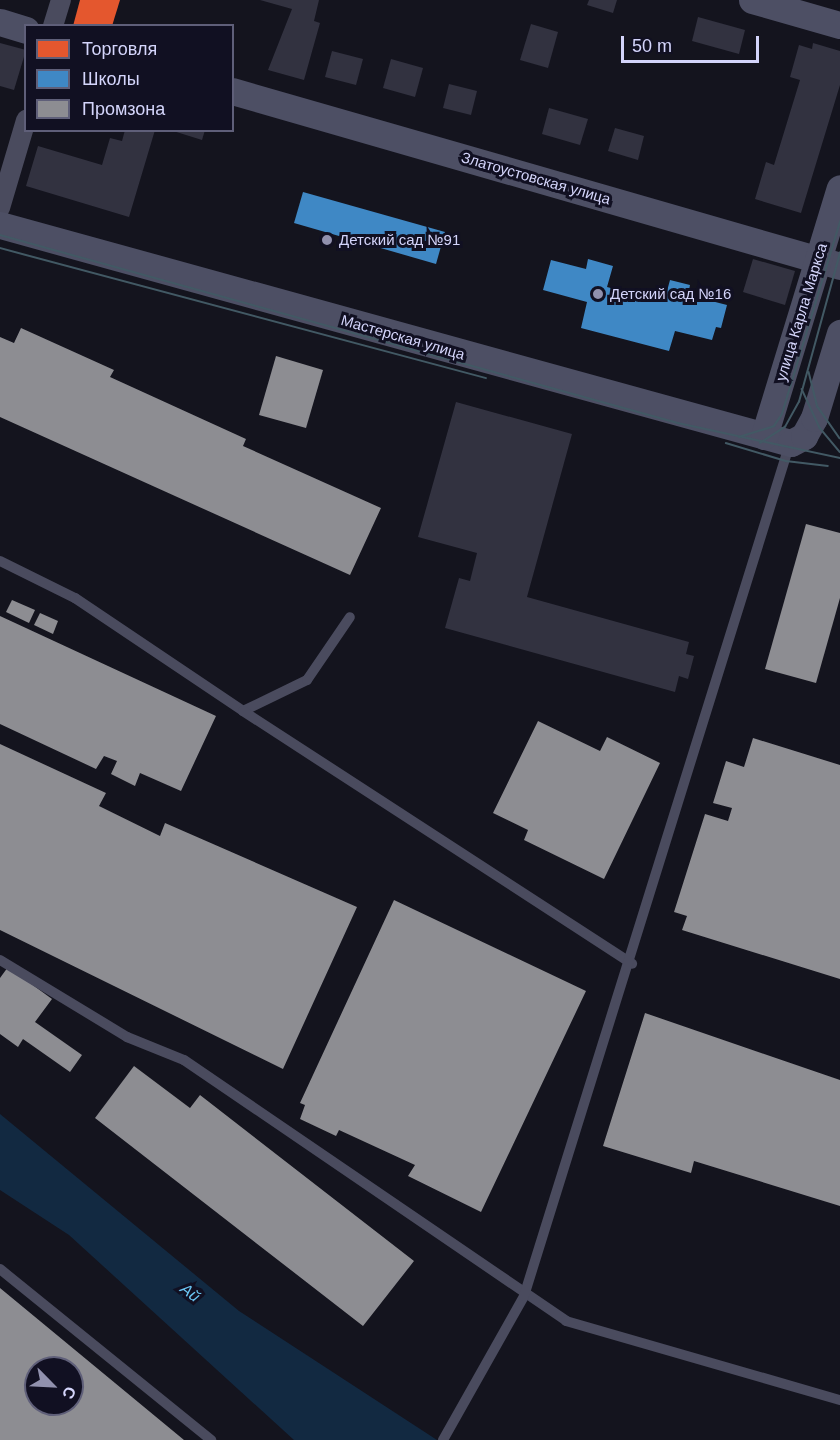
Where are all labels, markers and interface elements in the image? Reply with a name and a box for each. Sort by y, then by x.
legend [24,24,234,132]
scale bar [624,24,762,62]
text: 50 m [632,36,672,56]
text: Торговля [82,39,157,59]
text: Школы [82,69,140,89]
text: Промзона [82,99,165,119]
street label: Златоустовская улица [459,148,613,208]
place label: Детский сад №91 [339,231,460,249]
marker: Детский сад №91 [320,233,334,247]
street label: улица Карла Маркса [771,241,831,383]
place label: Детский сад №16 [610,285,731,303]
marker: Детский сад №16 [591,287,605,301]
street label: Мастерская улица [339,311,467,363]
water label: Ай [176,1279,204,1307]
north arrow [24,1356,84,1416]
text: С [59,1384,79,1401]

